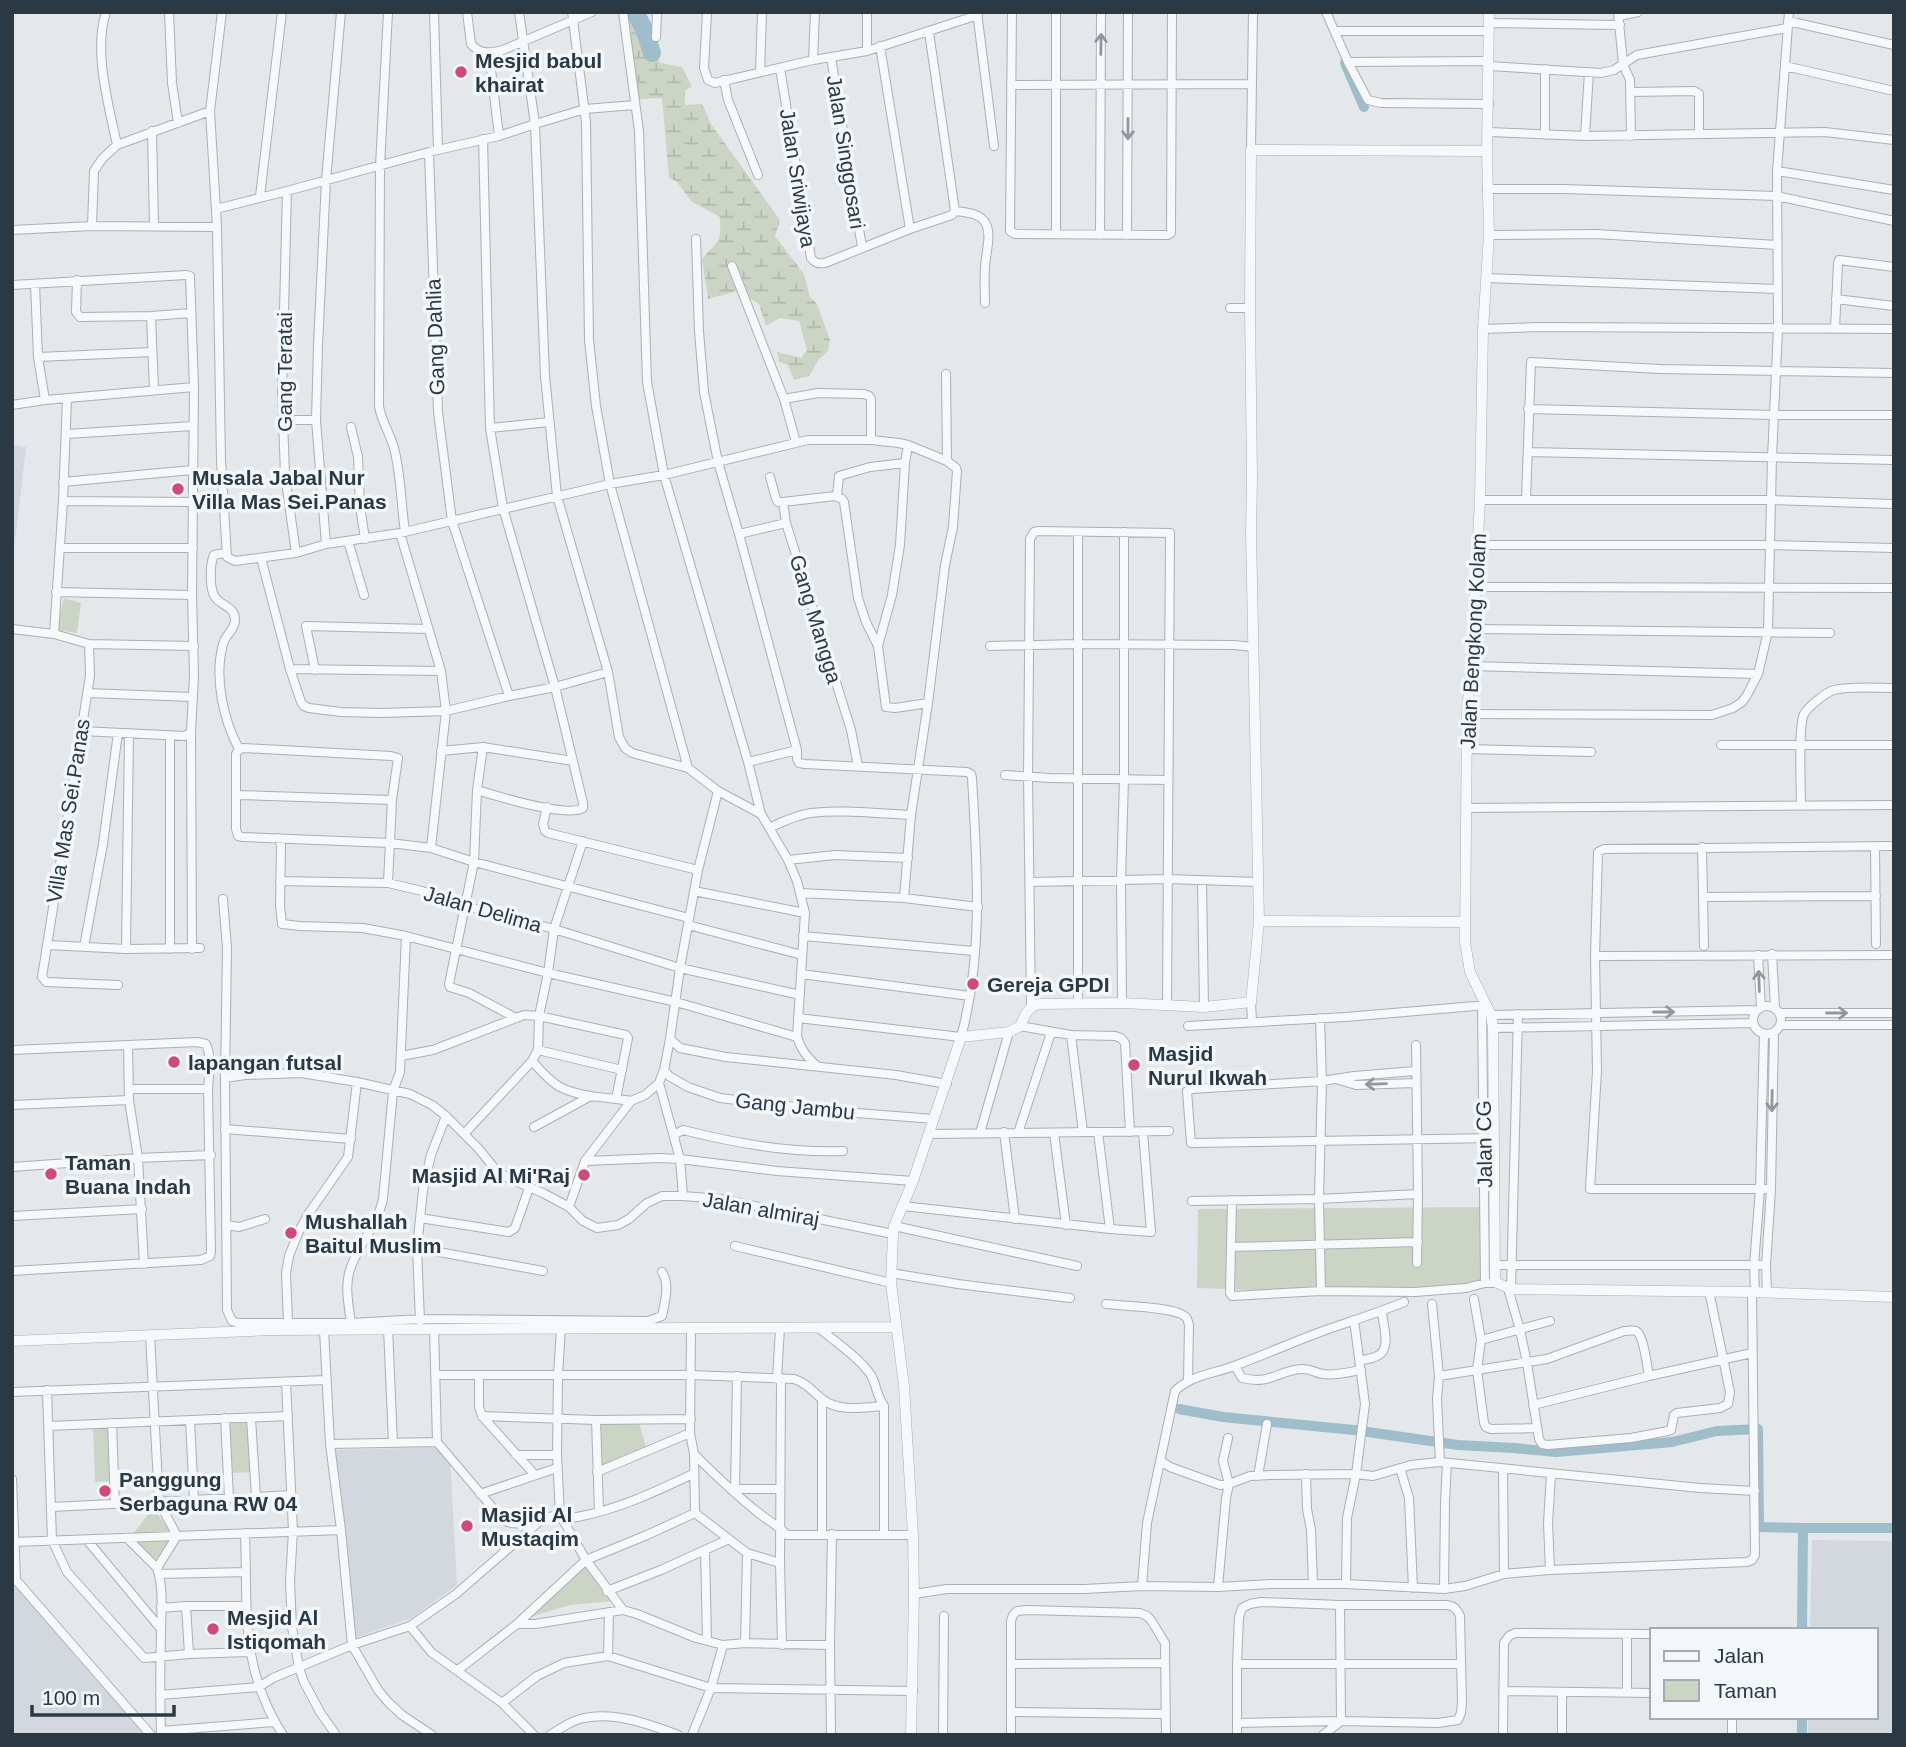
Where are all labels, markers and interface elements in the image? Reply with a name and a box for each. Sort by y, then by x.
one-way arrow [1094,33,1107,56]
place label: Mesjid babul khairat [475,49,602,96]
marker: Mesjid babul khairat [453,64,469,80]
street label: Jalan Singgosari [822,74,870,230]
street label: Jalan Sriwijaya [776,107,820,249]
one-way arrow [1121,118,1135,141]
street label: Gang Dahlia [421,278,449,396]
street label: Gang Teratai [273,312,296,432]
place label: Musala Jabal Nur Villa Mas Sei.Panas [192,466,387,513]
marker: Musala Jabal Nur Villa Mas Sei.Panas [170,481,186,497]
street label: Jalan Bengkong Kolam [1456,533,1490,749]
street label: Gang Mangga [786,552,847,686]
street label: Villa Mas Sei.Panas [42,717,94,905]
street label: Jalan Delima [421,881,545,937]
one-way arrow [1753,970,1766,993]
place label: Gereja GPDI [987,973,1110,996]
marker: Gereja GPDI [965,976,981,992]
one-way arrow [1652,1005,1675,1019]
one-way arrow [1825,1006,1848,1020]
place label: Masjid Nurul Ikwah [1148,1042,1267,1089]
place label: lapangan futsal [188,1051,342,1074]
marker: lapangan futsal [166,1054,182,1070]
marker: Masjid Nurul Ikwah [1126,1057,1142,1073]
one-way arrow [1365,1078,1388,1091]
street label: Gang Jambu [734,1088,856,1124]
one-way arrow [1766,1089,1779,1112]
street label: Jalan CG [1472,1100,1496,1188]
place label: Taman Buana Indah [65,1151,191,1198]
place label: Masjid Al Mi'Raj [412,1164,570,1187]
marker: Taman Buana Indah [43,1166,59,1182]
marker: Masjid Al Mi'Raj [576,1167,592,1183]
street label: Jalan almiraj [701,1187,821,1231]
place label: Mushallah Baitul Muslim [305,1210,442,1257]
marker: Mushallah Baitul Muslim [283,1225,299,1241]
place label: Panggung Serbaguna RW 04 [119,1468,297,1515]
marker: Panggung Serbaguna RW 04 [97,1483,113,1499]
place label: Masjid Al Mustaqim [481,1503,579,1550]
marker: Masjid Al Mustaqim [459,1518,475,1534]
place label: Mesjid Al Istiqomah [227,1606,326,1653]
marker: Mesjid Al Istiqomah [205,1621,221,1637]
legend [1650,1628,1878,1719]
text: Jalan [1714,1644,1764,1667]
scale bar [32,1674,173,1718]
text: Taman [1714,1679,1777,1702]
text: 100 m [42,1686,100,1709]

